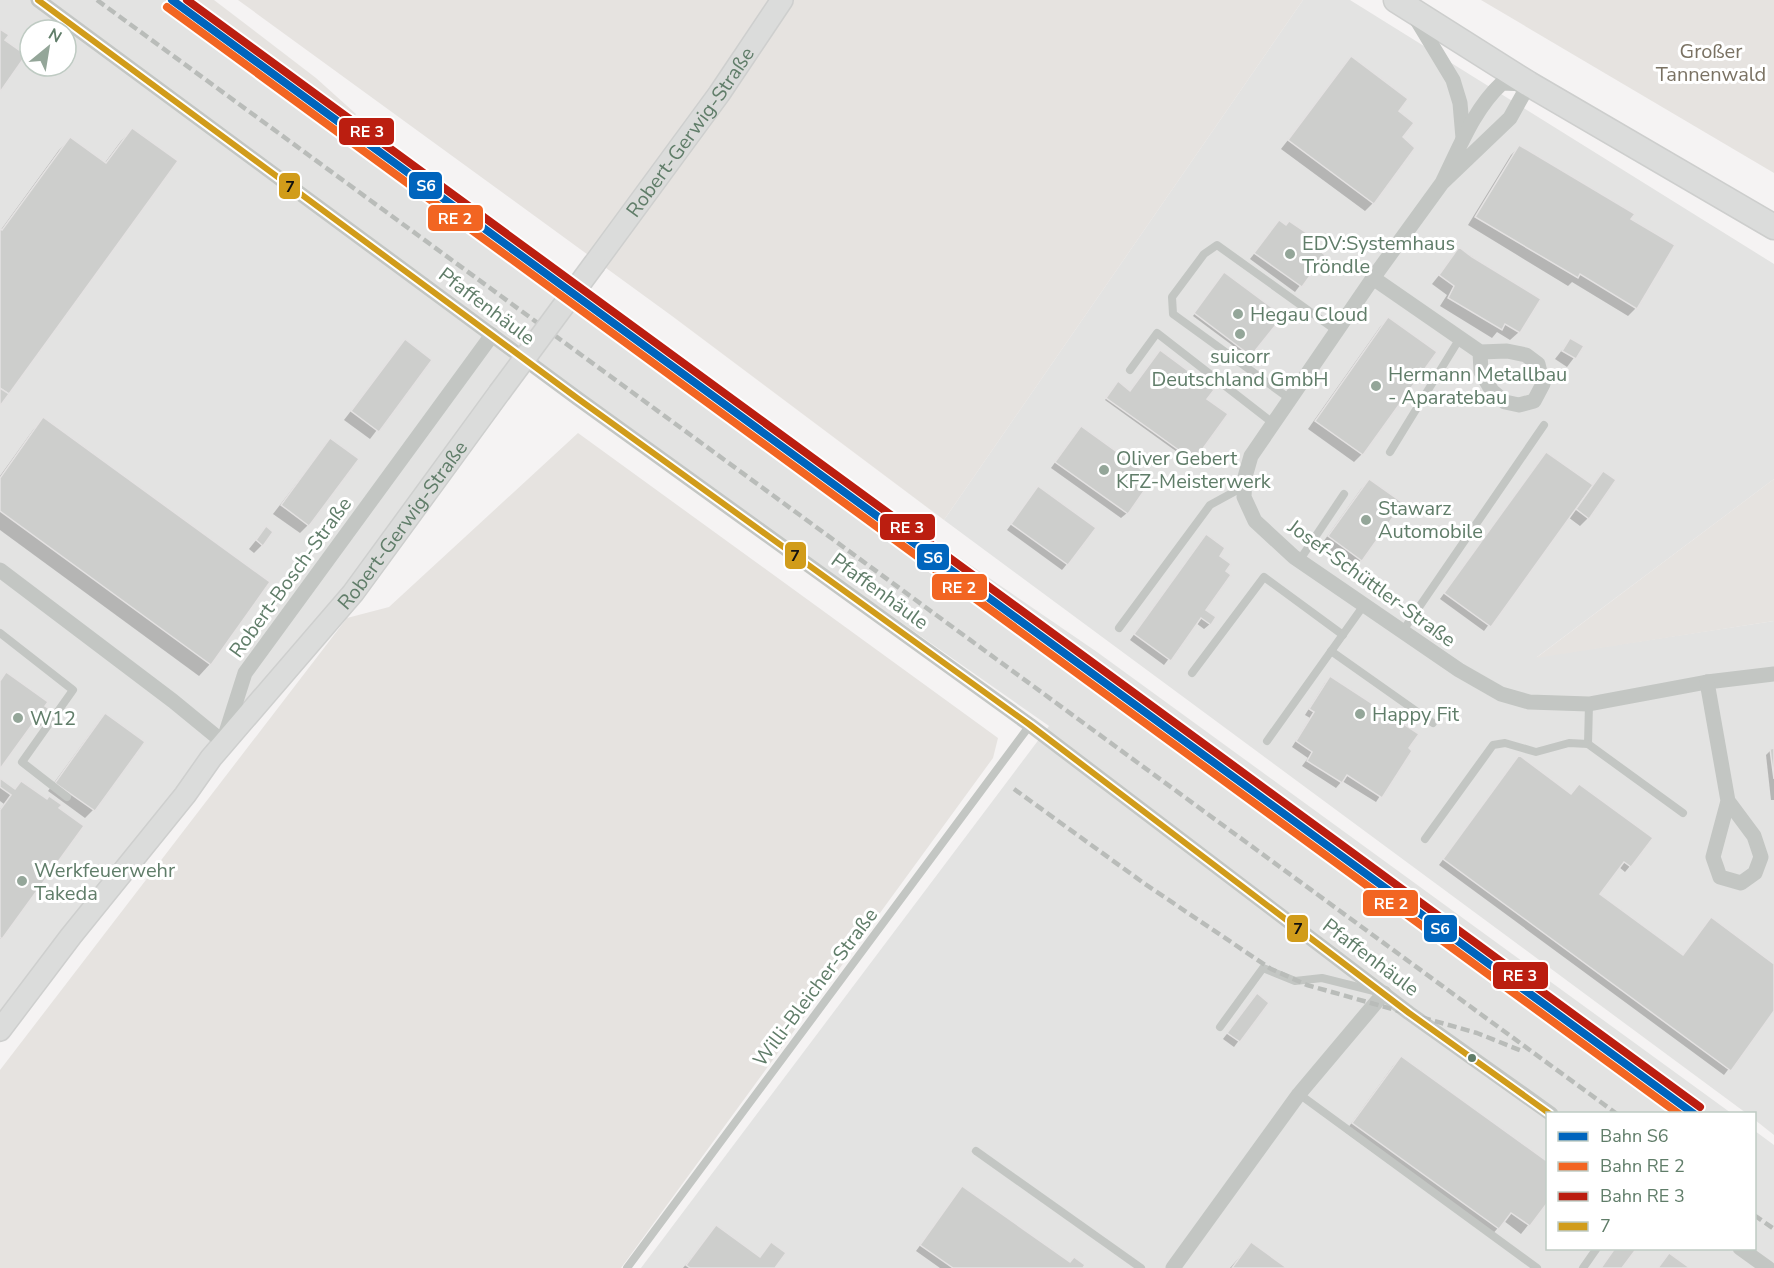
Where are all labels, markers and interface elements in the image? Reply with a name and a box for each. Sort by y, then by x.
north arrow [18,18,78,78]
text: N [44,23,66,48]
park label: Großer Tannenwald [1656,38,1766,88]
street label: Robert-Gerwig-Straße [620,42,761,223]
line badge: RE 3 [338,117,395,146]
text: RE 3 [350,121,384,143]
line badge: S6 [408,171,443,200]
line badge: 7 [278,172,301,200]
text: S6 [416,175,436,197]
text: 7 [285,176,295,198]
line badge: RE 2 [427,204,484,232]
text: RE 2 [438,208,472,230]
place label: EDV:Systemhaus Tröndle [1302,230,1455,280]
marker: EDV:Systemhaus Tröndle [1283,247,1297,261]
street label: Pfaffenhäule [433,261,540,352]
place label: Hegau Cloud [1250,301,1368,328]
marker: Hegau Cloud [1231,307,1245,321]
marker: suicorr Deutschland GmbH [1233,327,1247,341]
place label: suicorr Deutschland GmbH [1151,343,1329,393]
place label: Hermann Metallbau - Aparatebau [1388,361,1567,411]
marker: Hermann Metallbau - Aparatebau [1369,379,1383,393]
street label: Robert-Gerwig-Straße [331,435,474,616]
place label: Oliver Gebert KFZ-Meisterwerk [1116,445,1272,495]
marker: Oliver Gebert KFZ-Meisterwerk [1097,463,1111,477]
street label: Robert-Bosch-Straße [223,492,358,663]
place label: Stawarz Automobile [1378,495,1483,545]
line badge: RE 3 [879,513,936,541]
street label: Josef-Schüttler-Straße [1281,513,1461,654]
marker: Stawarz Automobile [1359,513,1373,527]
text: RE 3 [890,517,924,539]
line badge: 7 [784,541,807,570]
line badge: S6 [916,543,950,571]
text: 7 [790,545,800,567]
street label: Pfaffenhäule [826,547,934,636]
text: S6 [923,547,943,569]
line badge: RE 2 [931,573,988,601]
text: RE 2 [942,577,976,599]
place label: Happy Fit [1372,701,1460,728]
place label: W12 [30,705,76,732]
marker: Happy Fit [1353,707,1367,721]
marker: W12 [11,711,25,725]
place label: Werkfeuerwehr Takeda [34,857,175,907]
marker: Werkfeuerwehr Takeda [15,874,29,888]
line badge: RE 2 [1362,889,1419,917]
text: RE 2 [1374,893,1408,915]
street label: Willi-Bleicher-Straße [747,902,884,1072]
street label: Pfaffenhäule [1317,912,1424,1003]
line badge: 7 [1286,914,1309,943]
line badge: S6 [1423,914,1458,943]
text: 7 [1293,918,1303,940]
text: S6 [1430,918,1450,940]
line badge: RE 3 [1492,961,1549,990]
text: RE 3 [1503,965,1537,987]
unlabelled marker [1466,1052,1478,1064]
legend [1546,1112,1756,1250]
text: Bahn S6 [1600,1124,1669,1148]
text: Bahn RE 2 [1600,1154,1685,1178]
text: Bahn RE 3 [1600,1184,1685,1208]
text: 7 [1600,1214,1611,1238]

